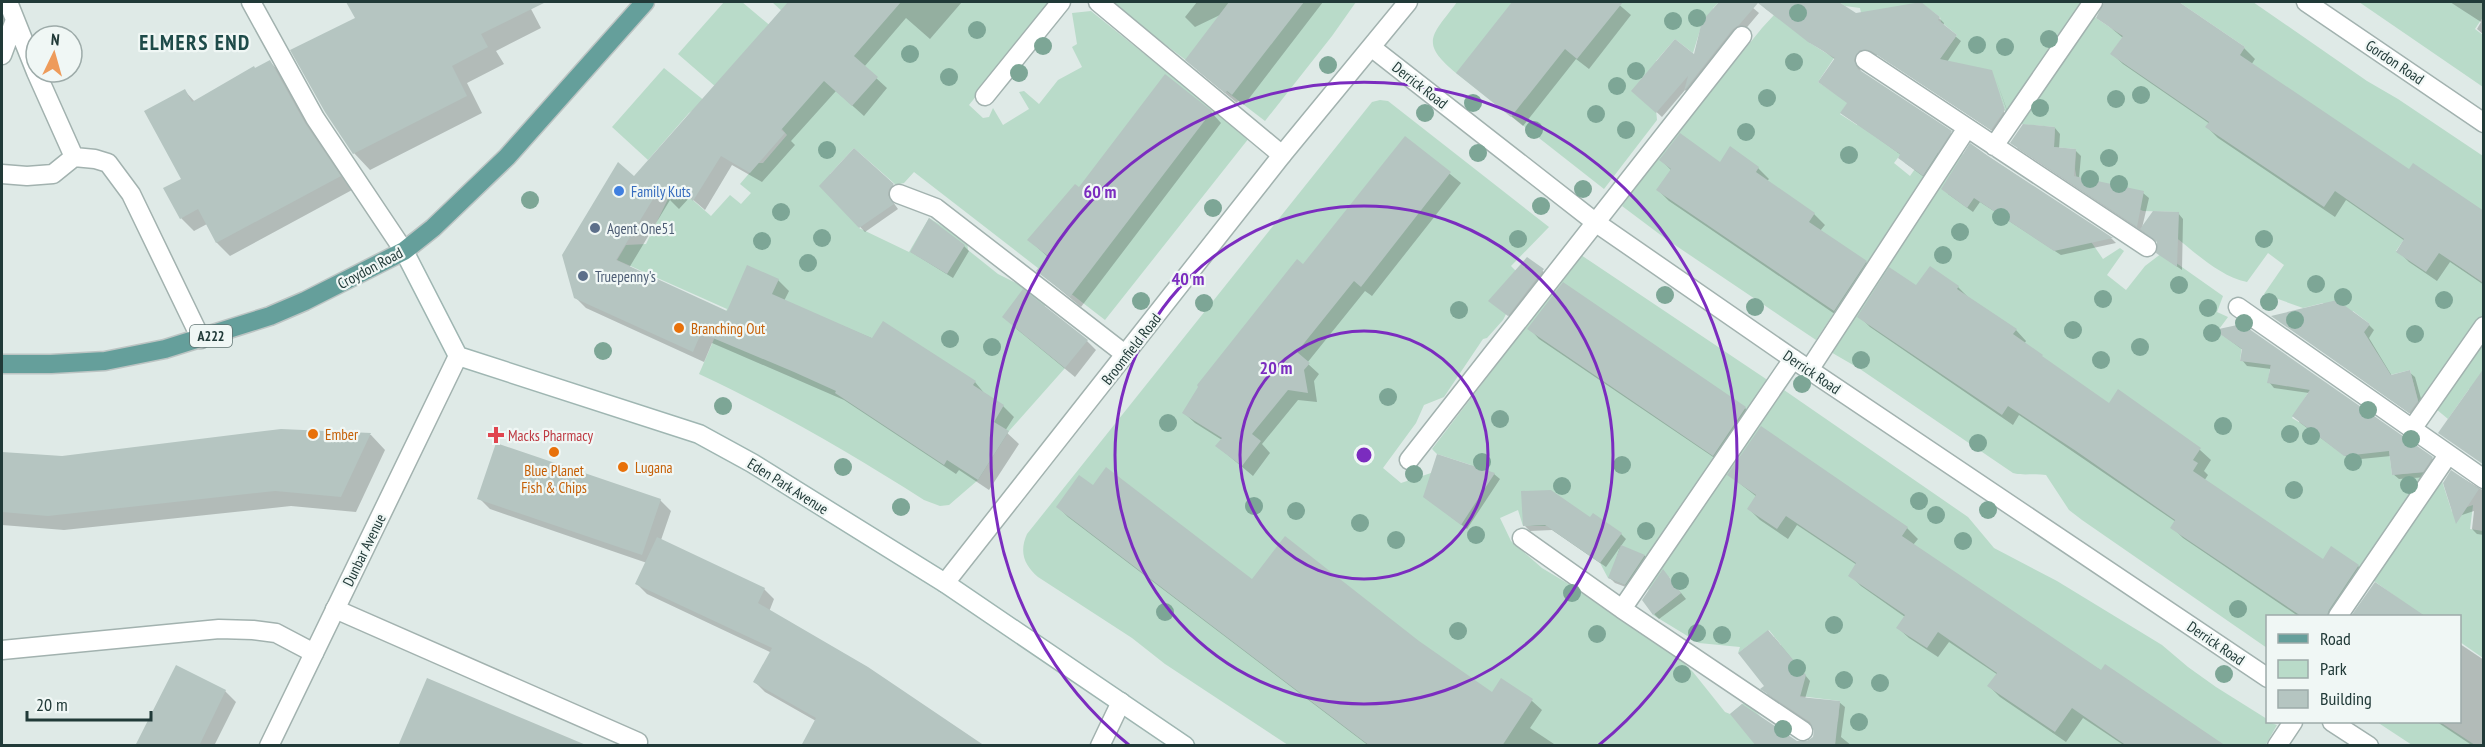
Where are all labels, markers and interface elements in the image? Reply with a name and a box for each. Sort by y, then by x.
north arrow [24,24,84,84]
text: N [50,29,60,49]
district label: ELMERS END [139,29,251,56]
street label: Gordon Road [2362,36,2428,88]
street label: Derrick Road [1388,57,1452,113]
text: 60 m [1084,180,1116,203]
place label: Family Kuts [631,182,691,201]
marker: Family Kuts [612,184,626,198]
place label: Agent One51 [607,219,675,238]
marker: Agent One51 [588,221,602,235]
street label: Croydon Road [334,243,406,293]
place label: Truepenny's [595,267,656,286]
text: 40 m [1172,267,1204,290]
marker: Truepenny's [576,269,590,283]
street label: Broomfield Road [1097,309,1165,389]
place label: Branching Out [691,319,765,338]
marker: Branching Out [672,321,686,335]
road number: A222 [190,325,232,347]
street label: Derrick Road [1780,346,1844,398]
text: 20 m [1260,356,1292,379]
place label: Ember [325,425,359,444]
place label: Macks Pharmacy [508,426,593,445]
marker: Ember [306,427,320,441]
marker: Macks Pharmacy [489,428,503,442]
marker: Blue Planet Fish & Chips [547,445,561,459]
centre of rings [1354,445,1374,465]
street label: Eden Park Avenue [744,454,832,518]
place label: Lugana [635,458,673,477]
marker: Lugana [616,460,630,474]
place label: Blue Planet Fish & Chips [521,461,587,497]
street label: Dunbar Avenue [338,511,390,589]
legend [2266,615,2461,723]
street label: Derrick Road [2184,617,2248,669]
text: Road [2320,627,2351,650]
text: Park [2320,657,2347,680]
scale bar [27,684,152,722]
text: Building [2320,687,2372,710]
text: 20 m [36,693,68,716]

